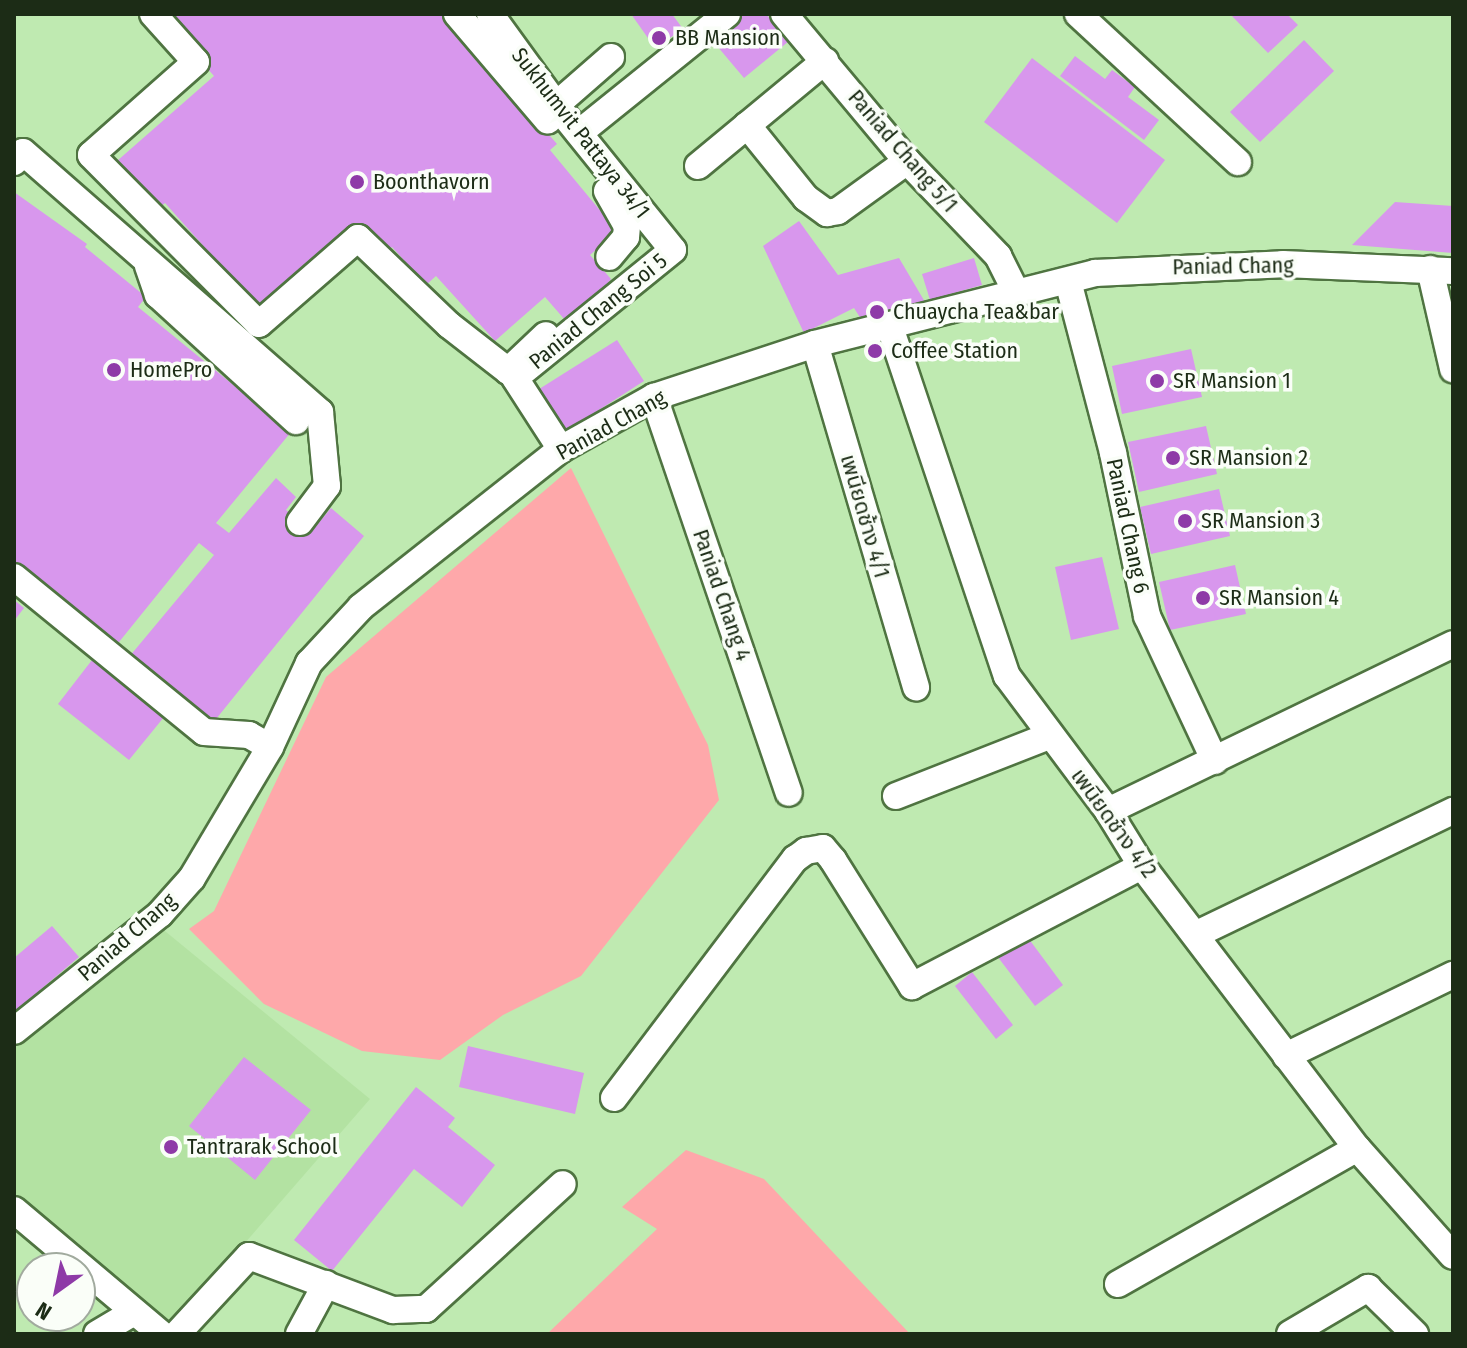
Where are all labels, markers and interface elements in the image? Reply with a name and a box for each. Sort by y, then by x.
place label: BB Mansion [675,25,780,51]
marker: BB Mansion [650,29,668,47]
street label: Sukhumvit Pattaya 34/1 [506,42,656,224]
street label: Paniad Chang 5/1 [843,84,963,218]
place label: Boonthavorn [373,169,490,195]
marker: Boonthavorn [348,173,366,191]
street label: Paniad Chang Soi 5 [524,247,672,375]
street label: Paniad Chang [1172,252,1294,280]
place label: Chuaycha Tea&bar [893,299,1059,325]
marker: Chuaycha Tea&bar [868,303,886,321]
place label: Coffee Station [891,338,1018,364]
marker: Coffee Station [866,342,884,360]
place label: HomePro [130,357,212,383]
marker: HomePro [105,361,123,379]
place label: SR Mansion 1 [1173,368,1291,394]
marker: SR Mansion 1 [1148,372,1166,390]
street label: Paniad Chang [552,384,670,466]
place label: SR Mansion 2 [1189,445,1308,471]
marker: SR Mansion 2 [1164,449,1182,467]
street label: เพนียดช้าง 4/1 [835,451,895,581]
street label: Paniad Chang 6 [1101,456,1155,596]
place label: SR Mansion 3 [1201,508,1320,534]
marker: SR Mansion 3 [1176,512,1194,530]
street label: Paniad Chang 4 [687,526,757,664]
place label: SR Mansion 4 [1219,585,1339,611]
marker: SR Mansion 4 [1194,589,1212,607]
street label: เพนียดช้าง 4/2 [1065,763,1163,883]
street label: Paniad Chang [73,887,181,987]
place label: Tantrarak School [187,1134,338,1160]
marker: Tantrarak School [162,1138,180,1156]
north arrow [16,1252,96,1332]
text: N [31,1296,57,1326]

